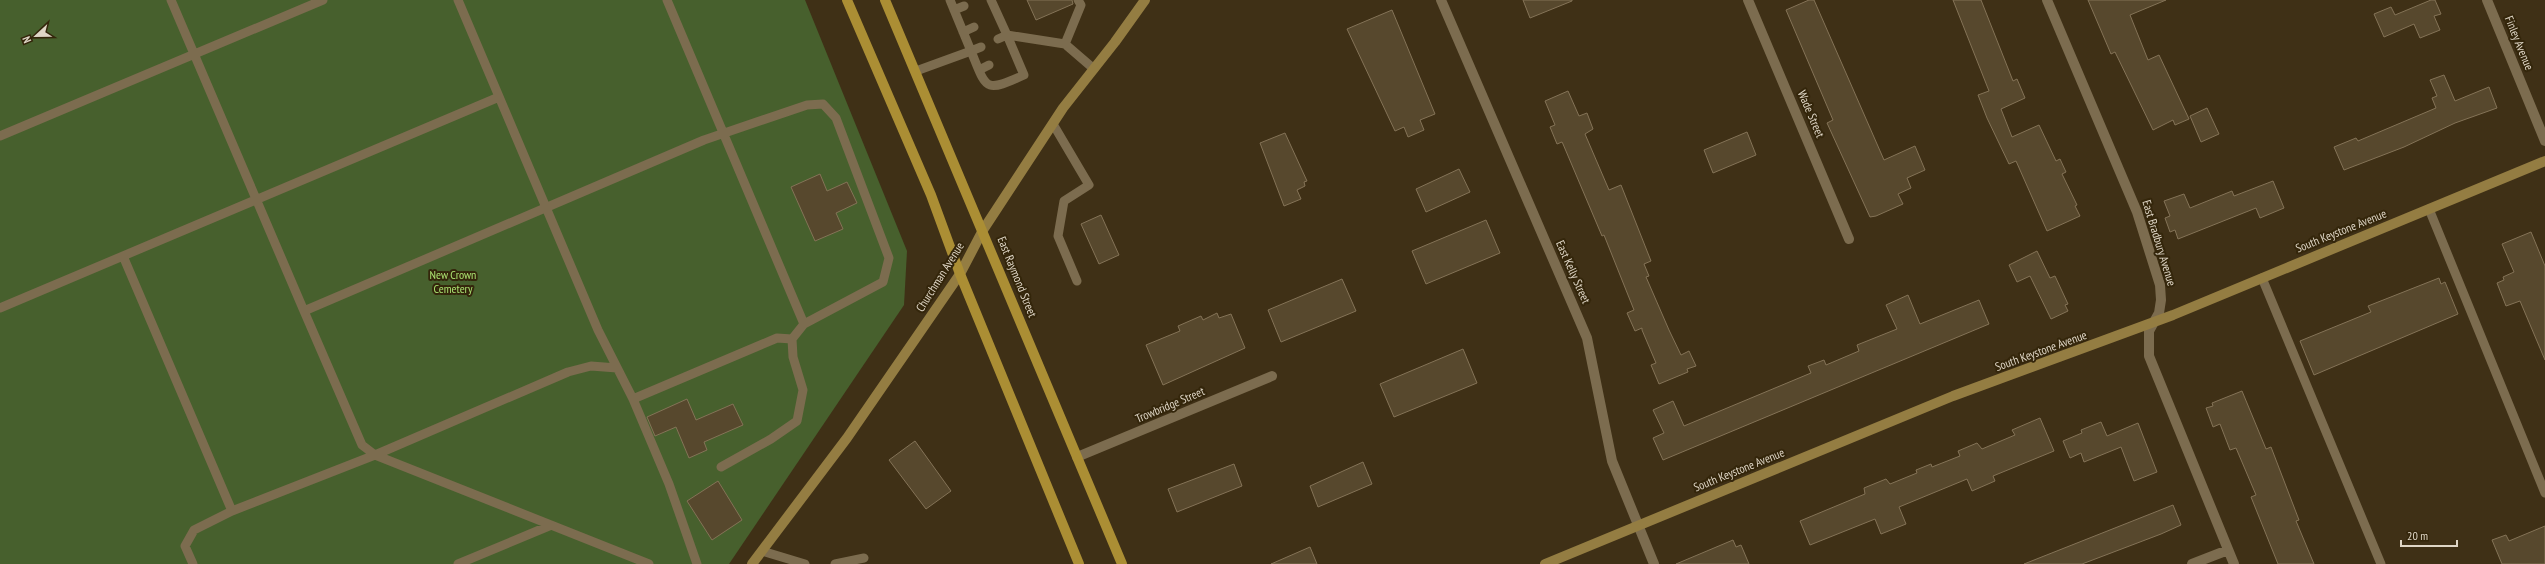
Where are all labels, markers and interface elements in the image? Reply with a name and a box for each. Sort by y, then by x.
street label: Finley Avenue [2502,14,2537,72]
north arrow [16,16,56,56]
text: N [19,34,34,45]
street label: Wade Street [1795,88,1828,140]
street label: East Bradbury Avenue [2139,198,2180,288]
street label: South Keystone Avenue [2293,205,2388,256]
street label: East Raymond Street [994,234,1041,320]
street label: East Kelly Street [1553,238,1594,306]
street label: Churchman Avenue [912,239,967,314]
park label: New Crown Cemetery [430,267,476,296]
street label: South Keystone Avenue [1993,327,2089,374]
street label: Trowbridge Street [1133,383,1207,426]
street label: South Keystone Avenue [1691,444,1786,495]
scale bar [2401,522,2457,548]
text: 20 m [2407,528,2428,543]

